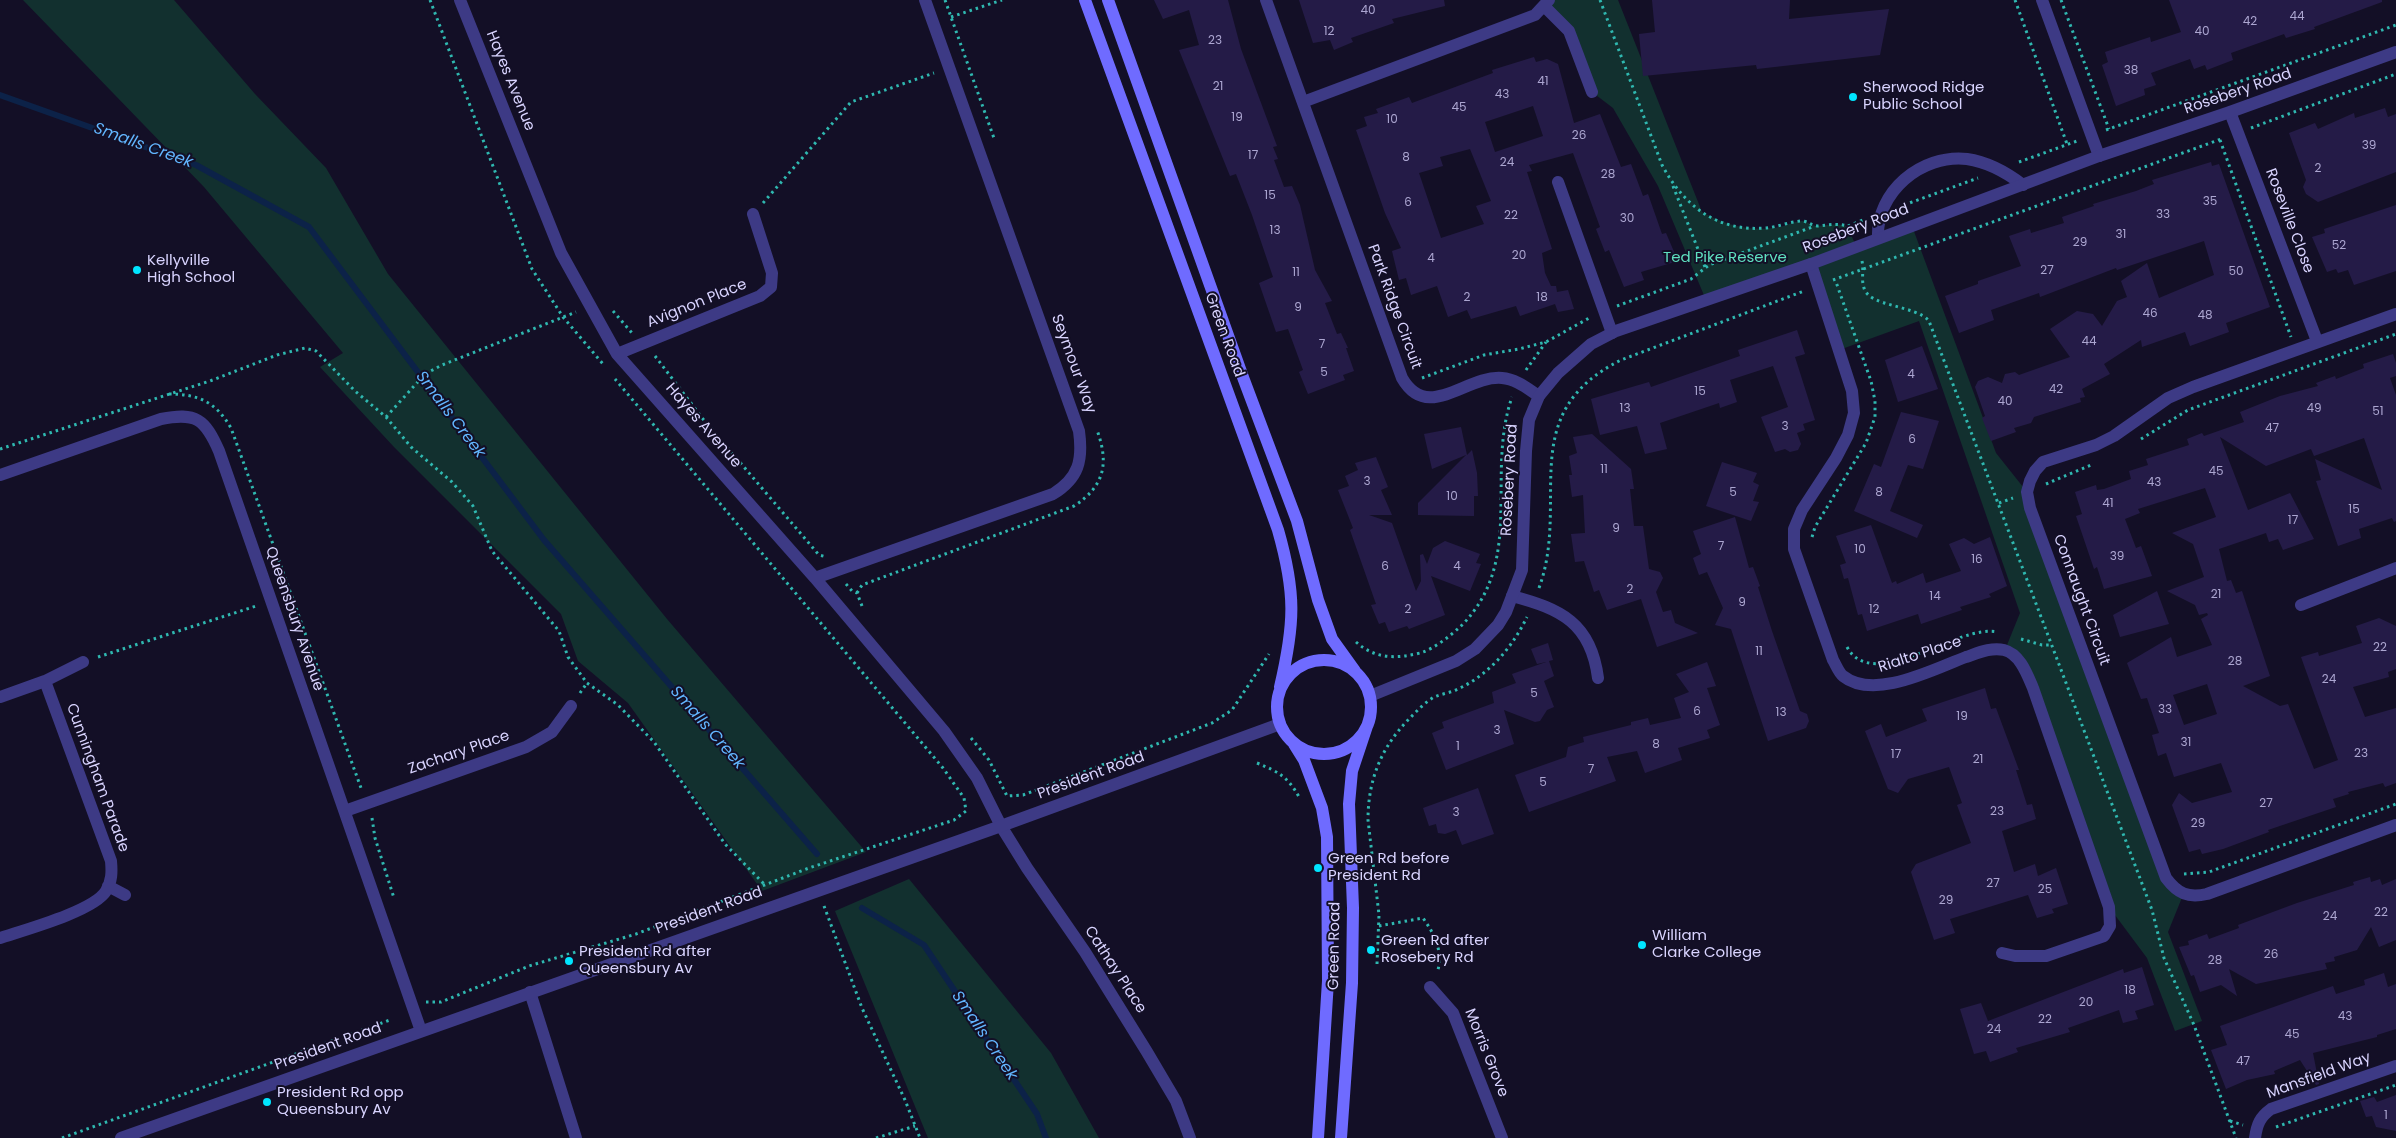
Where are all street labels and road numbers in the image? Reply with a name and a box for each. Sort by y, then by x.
street label: Hayes Avenue [482,28,538,134]
street label: Rosebery Road [2182,65,2294,119]
street label: Roseville Close [2261,166,2317,276]
street label: Rosebery Road [1800,200,1912,258]
street label: Park Ridge Circuit [1363,242,1425,372]
street label: Avignon Place [644,276,750,332]
street label: Green Road [1200,290,1248,380]
street label: Seymour Way [1047,312,1099,416]
street label: Hayes Avenue [661,380,745,472]
street label: Rosebery Road [1498,423,1522,537]
street label: Connaught Circuit [2049,532,2113,668]
street label: Queensbury Avenue [261,544,327,694]
street label: Rialto Place [1876,633,1964,677]
street label: Cunningham Parade [62,701,132,855]
street label: Zachary Place [406,727,512,779]
street label: President Road [1035,748,1147,804]
street label: President Road [653,883,765,939]
street label: Green Road [1325,902,1345,990]
street label: Cathay Place [1080,923,1150,1017]
street label: Morris Grove [1460,1006,1512,1100]
street label: President Road [272,1019,384,1075]
street label: Mansfield Way [2264,1049,2374,1103]

